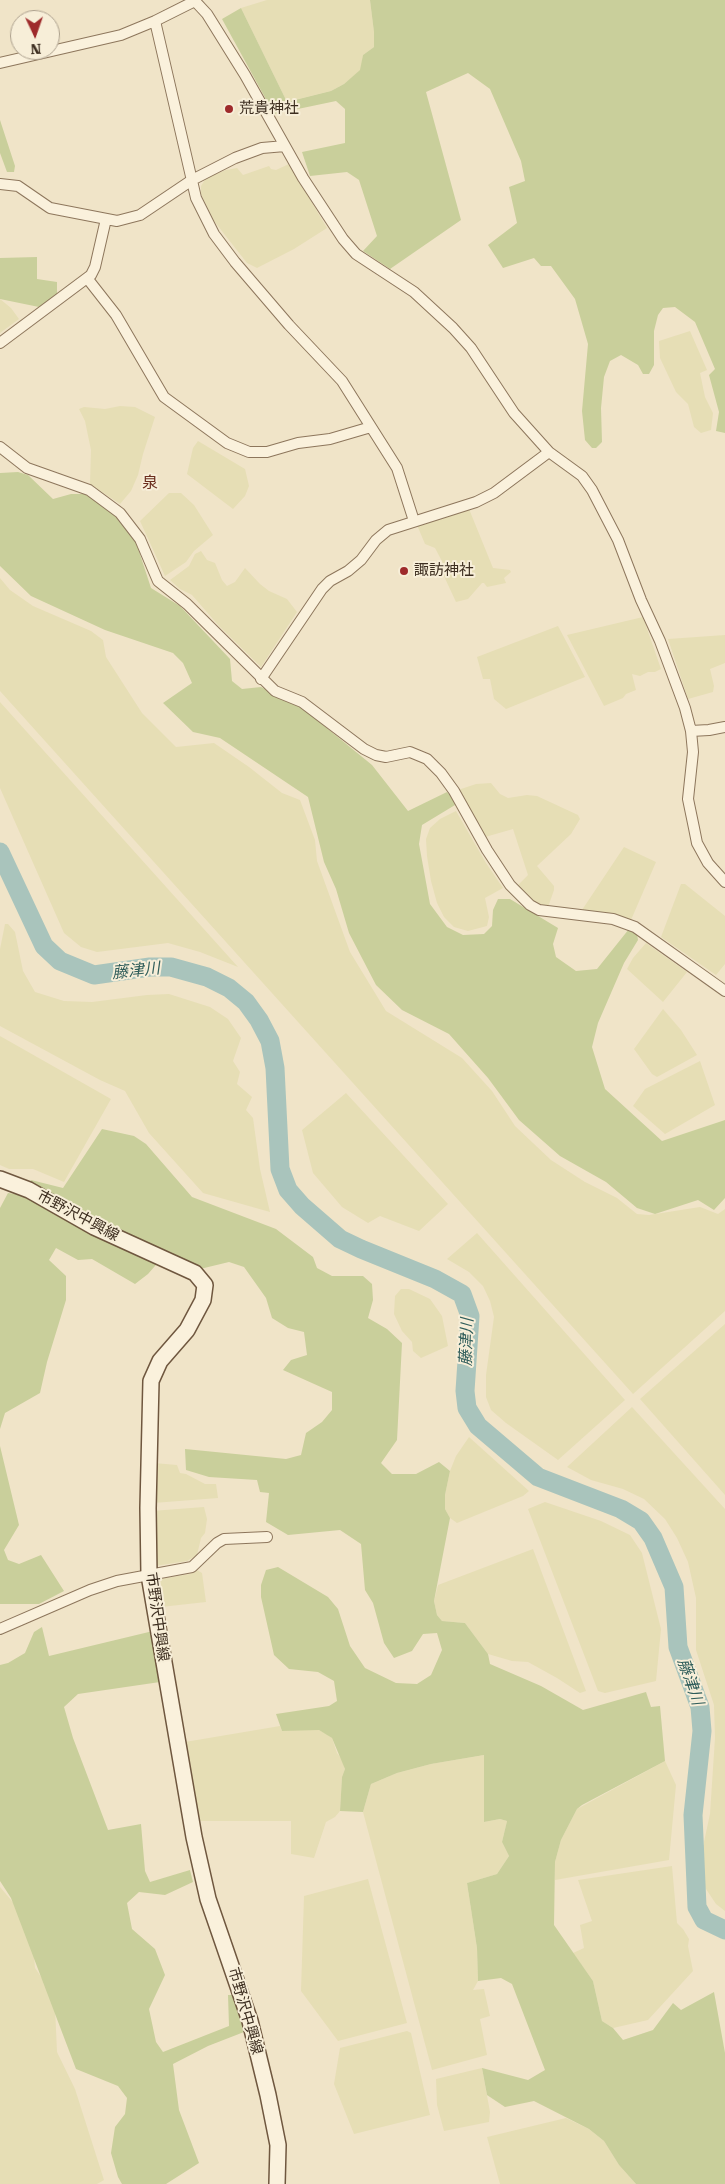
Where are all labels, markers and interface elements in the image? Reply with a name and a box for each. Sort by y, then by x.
north arrow [10,10,60,60]
text: N [30,41,42,57]
place label: 荒貴神社 [239,100,299,118]
marker: 荒貴神社 [223,103,235,115]
district label: 泉 [142,473,158,493]
place label: 諏訪神社 [414,562,474,580]
marker: 諏訪神社 [398,565,410,577]
water label: 藤津川 [111,959,161,983]
street label: 市野沢中興線 [34,1187,122,1245]
water label: 藤津川 [457,1318,477,1366]
street label: 市野沢中興線 [142,1571,172,1663]
water label: 藤津川 [673,1656,707,1708]
street label: 市野沢中興線 [224,1965,266,2057]

